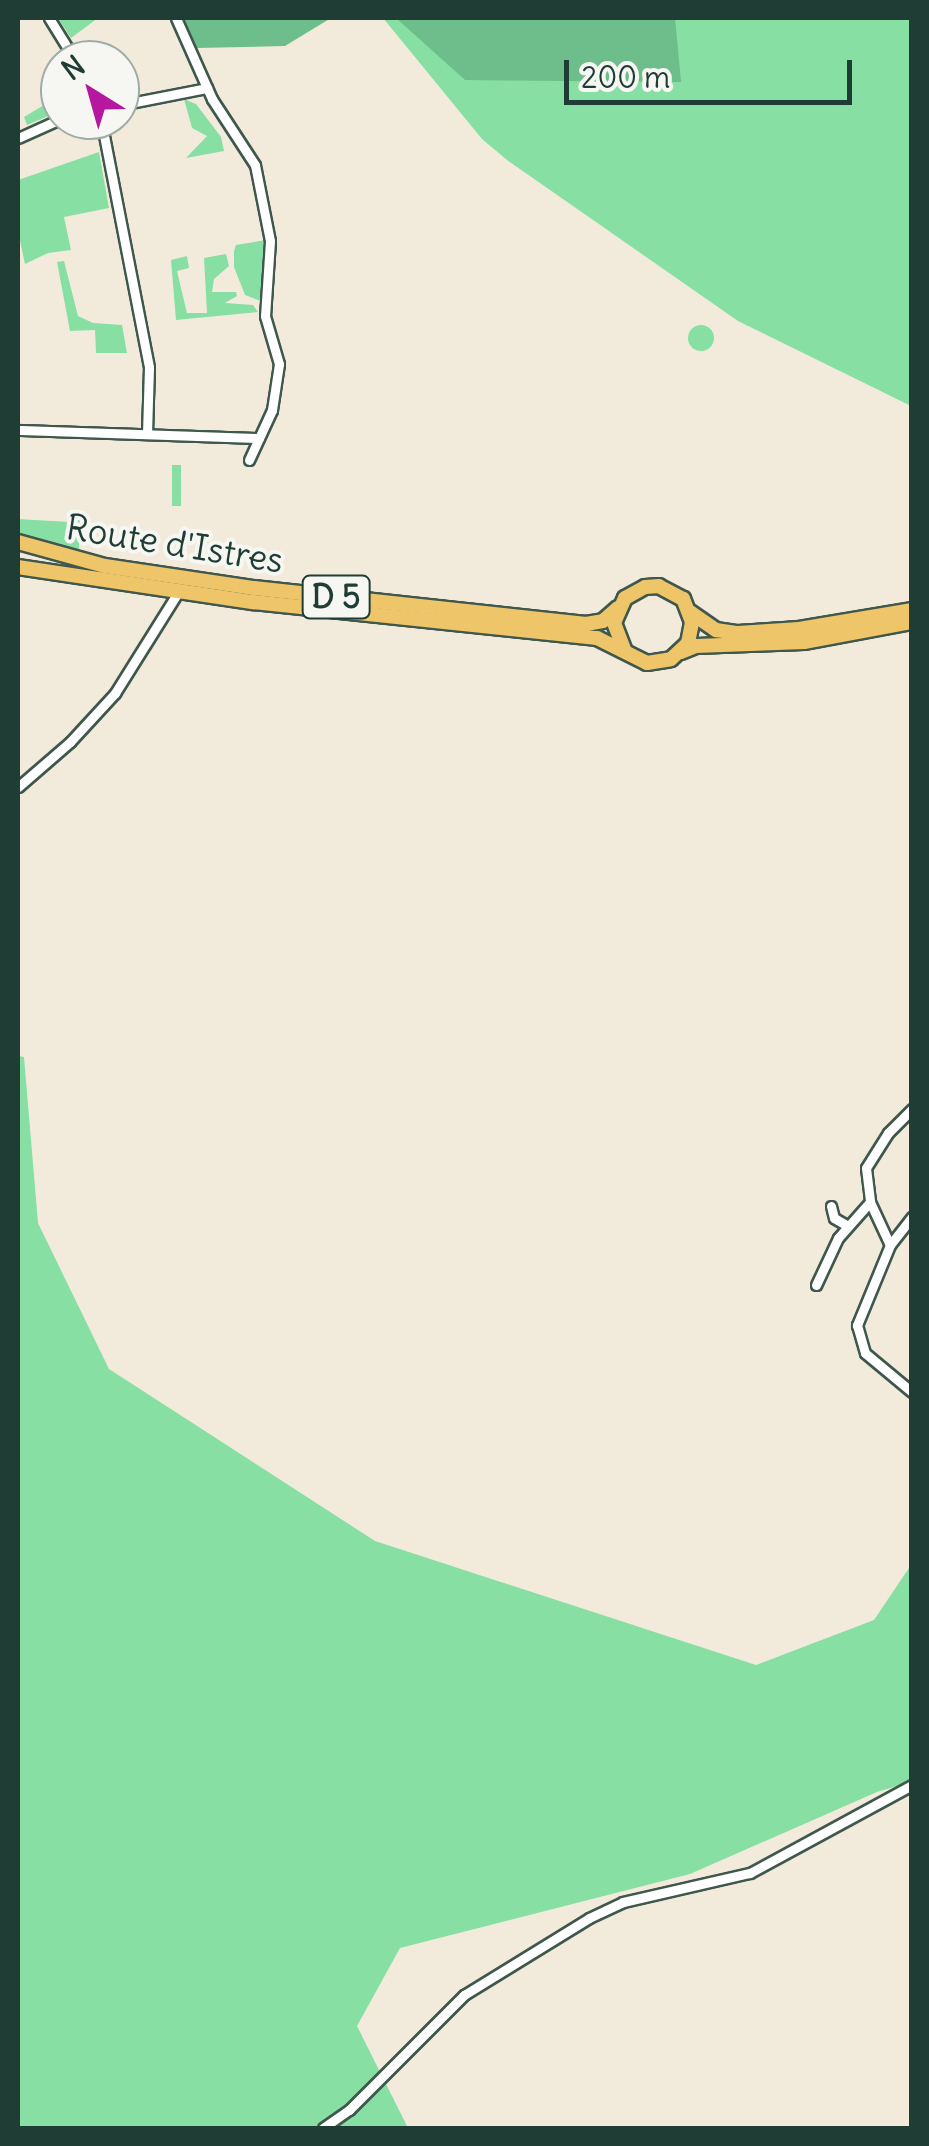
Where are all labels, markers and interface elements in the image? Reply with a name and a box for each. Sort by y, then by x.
north arrow [40,40,140,140]
scale bar [569,40,856,102]
text: N [55,47,92,88]
text: 200 m [581,58,670,96]
street label: Route d'Istres [64,505,286,581]
road number: D 5 [301,570,371,624]

